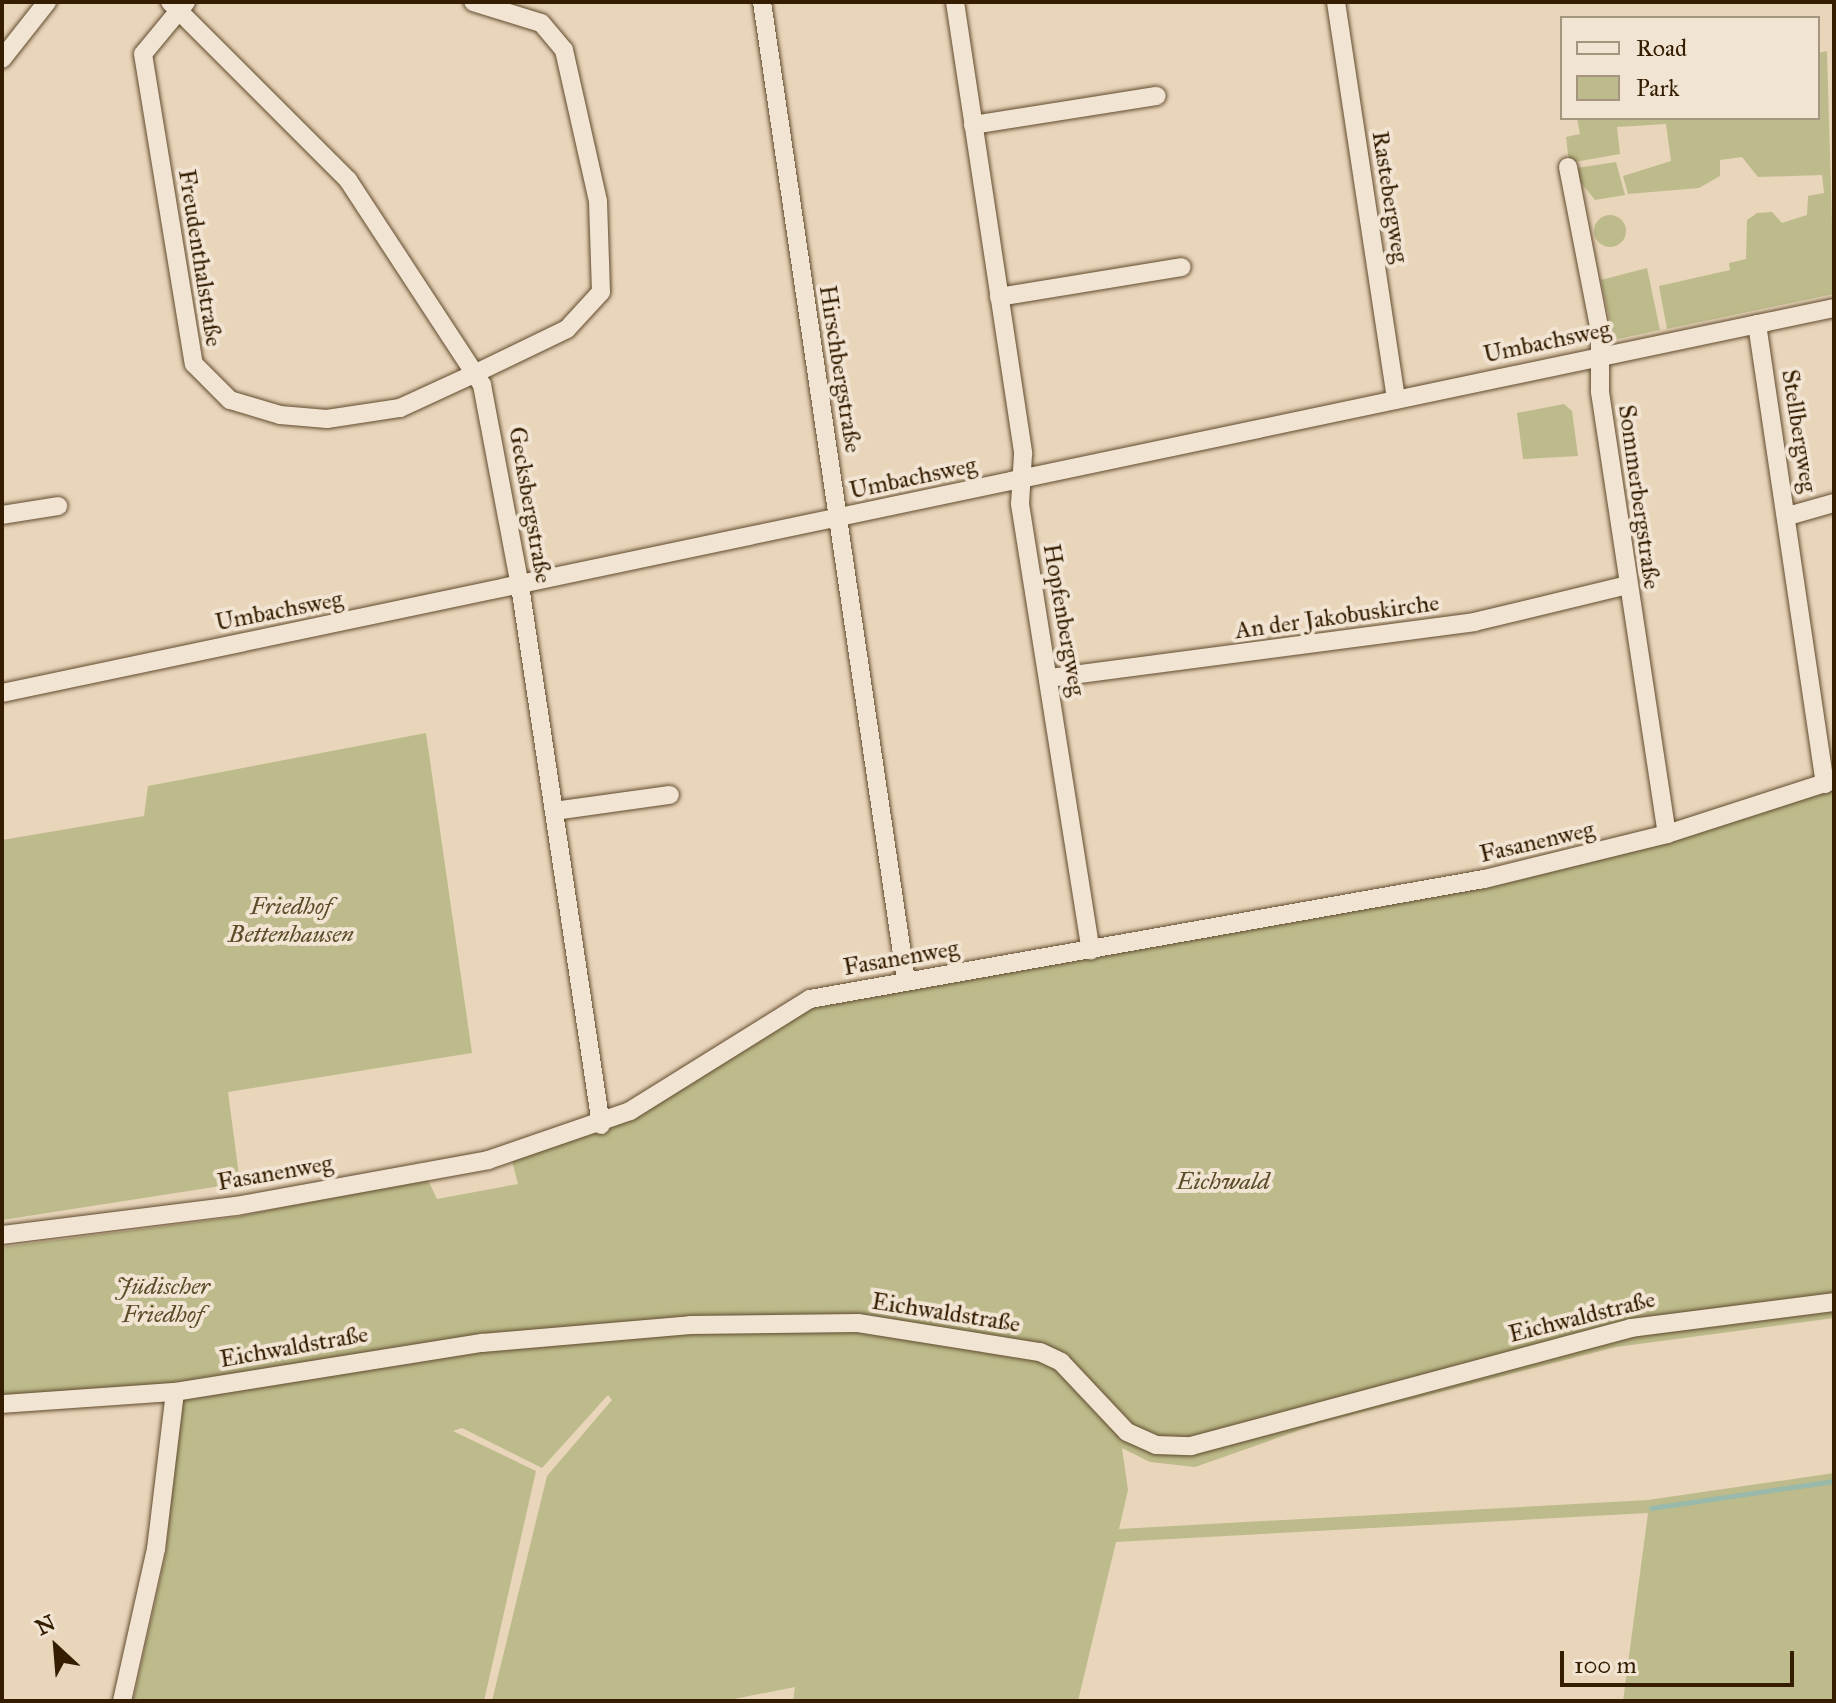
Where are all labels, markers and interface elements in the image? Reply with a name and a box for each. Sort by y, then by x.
legend [1560,16,1820,120]
text: Road [1636,33,1687,63]
text: Park [1636,73,1679,103]
street label: Rastebergweg [1365,129,1415,265]
street label: Freudenthalstraße [172,167,228,349]
street label: Hirschbergstraße [813,283,867,455]
street label: Umbachsweg [1481,314,1613,370]
street label: Stellbergweg [1775,367,1823,495]
street label: Sommerbergstraße [1612,403,1666,591]
street label: Gecksbergstraße [502,425,558,585]
street label: Umbachsweg [847,450,979,506]
street label: Hopfenbergweg [1036,542,1092,698]
street label: Umbachsweg [213,585,345,637]
street label: An der Jakobuskirche [1233,588,1441,646]
street label: Fasanenweg [1477,815,1597,869]
park label: Friedhof Bettenhausen [228,893,354,949]
street label: Fasanenweg [841,934,961,982]
street label: Fasanenweg [215,1149,335,1197]
park label: Eichwald [1176,1168,1270,1196]
park label: Jüdischer Friedhof [116,1273,210,1329]
street label: Eichwaldstraße [1506,1285,1658,1349]
street label: Eichwaldstraße [870,1287,1022,1339]
street label: Eichwaldstraße [218,1320,370,1374]
north arrow [16,1607,96,1687]
text: N [31,1609,60,1641]
scale bar [1564,1635,1798,1685]
text: 100 m [1574,1650,1637,1680]

